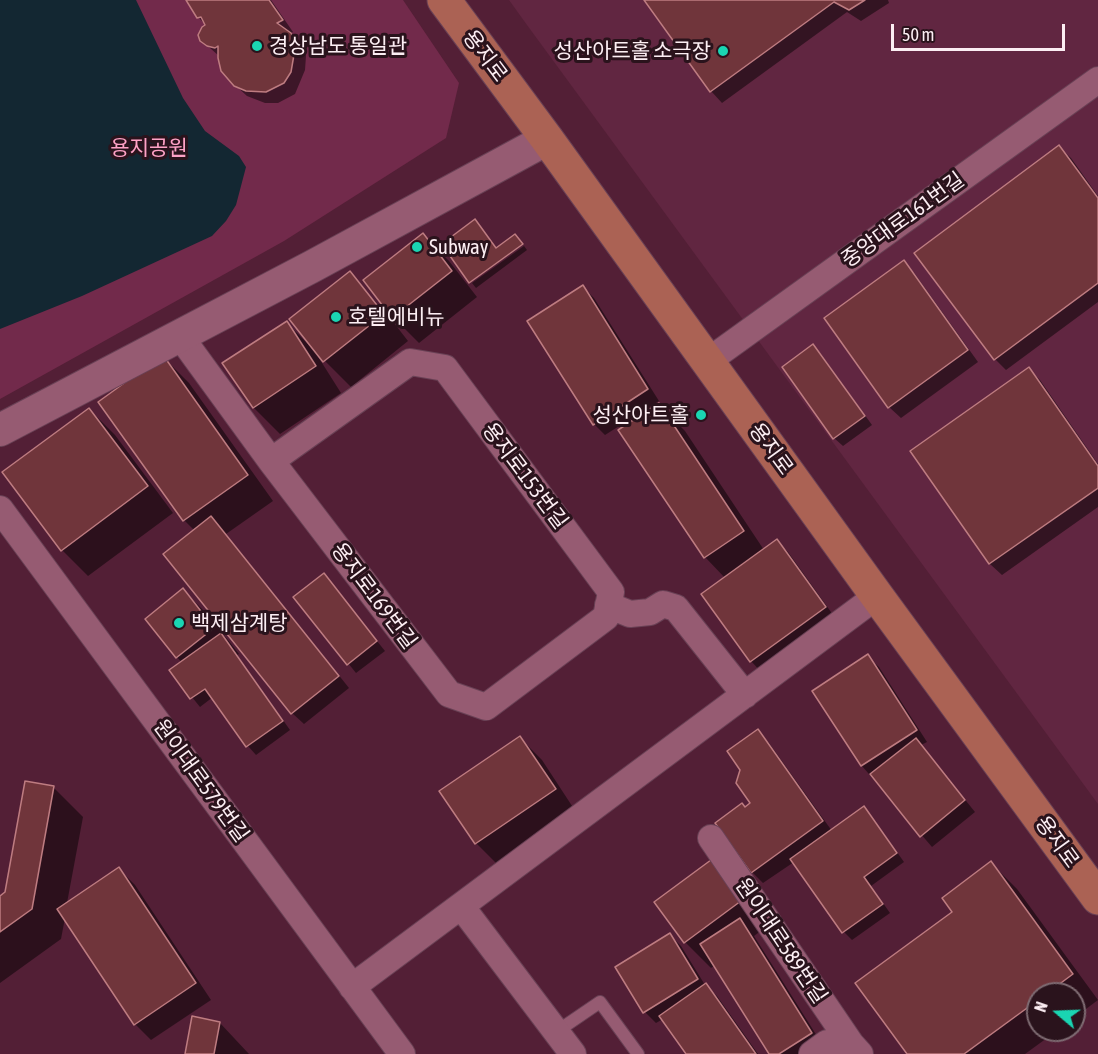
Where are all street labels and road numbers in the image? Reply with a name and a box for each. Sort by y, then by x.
street label: 용지로 [457,25,513,87]
street label: 중앙대로161번길 [837,167,969,273]
street label: 용지로153번길 [477,418,573,534]
street label: 용지로 [744,418,798,480]
street label: 용지로169번길 [326,538,422,654]
street label: 원이대로579번길 [148,715,254,847]
street label: 용지로 [1030,811,1084,873]
street label: 원이대로589번길 [730,874,832,1008]

